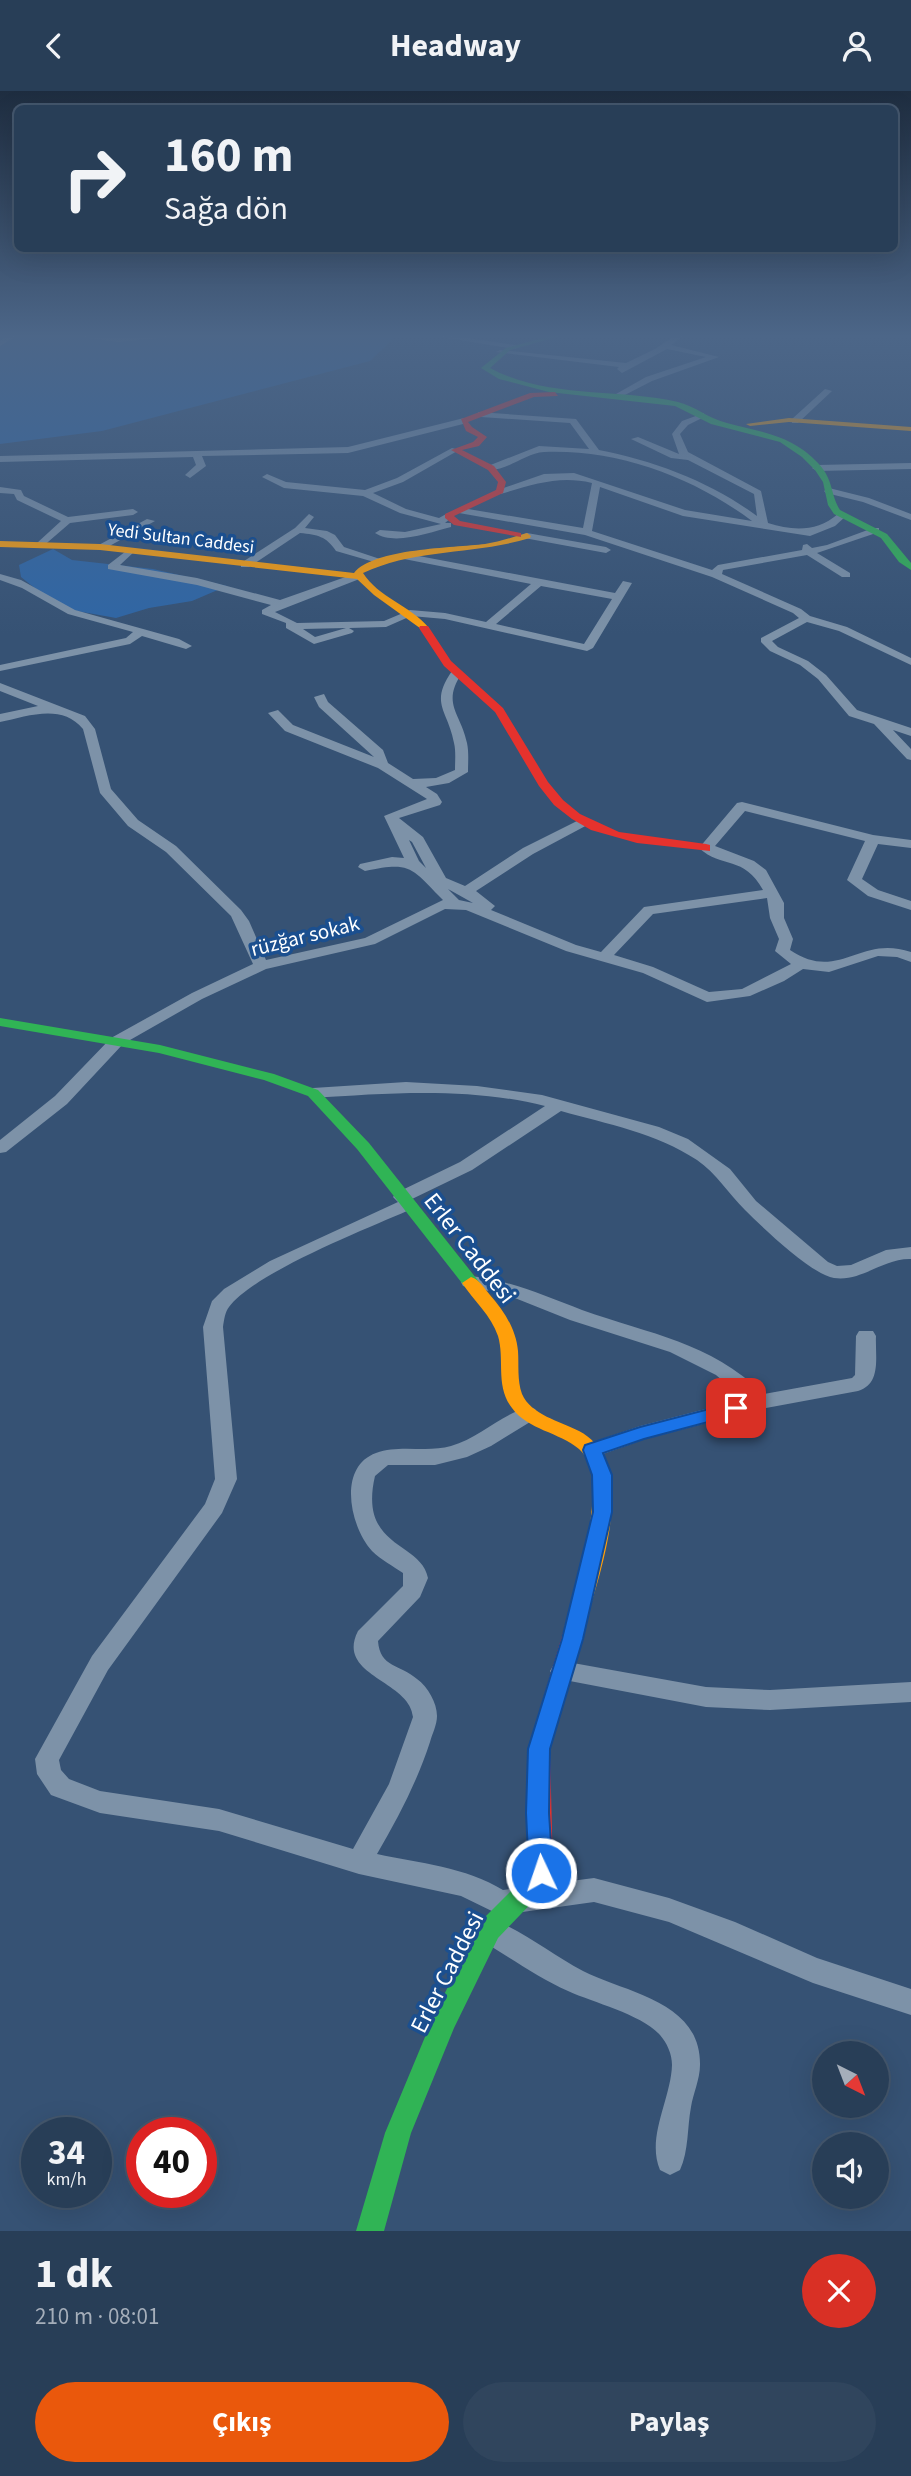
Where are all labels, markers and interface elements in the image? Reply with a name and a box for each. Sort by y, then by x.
text: Headway [390,23,521,69]
icon: back [35,27,73,65]
icon: person [838,27,876,65]
text: 160 m [164,121,293,191]
icon: right [49,133,140,224]
text: Sağa dön [164,186,288,232]
street label: Yedi Sultan Caddesi [105,517,256,560]
street label: rüzğar sokak [247,908,363,964]
street label: Erler Caddesi [415,1185,524,1311]
pin [706,1378,766,1438]
icon: arrive [717,1389,755,1427]
position arrow [504,1836,578,1910]
street label: Erler Caddesi [402,1905,493,2039]
north arrow [812,2041,889,2117]
map controls [812,2041,889,2209]
speed limit sign: 40 [126,2117,217,2208]
text: 34 [48,2128,85,2178]
button: sound [812,2132,889,2209]
text: km/h [47,2167,86,2192]
text: 1 dk [35,2244,113,2304]
button: close [802,2254,876,2328]
text: 210 m · 08:01 [35,2300,159,2333]
button: Çıkış [35,2382,449,2462]
button: Paylaş [463,2382,876,2462]

